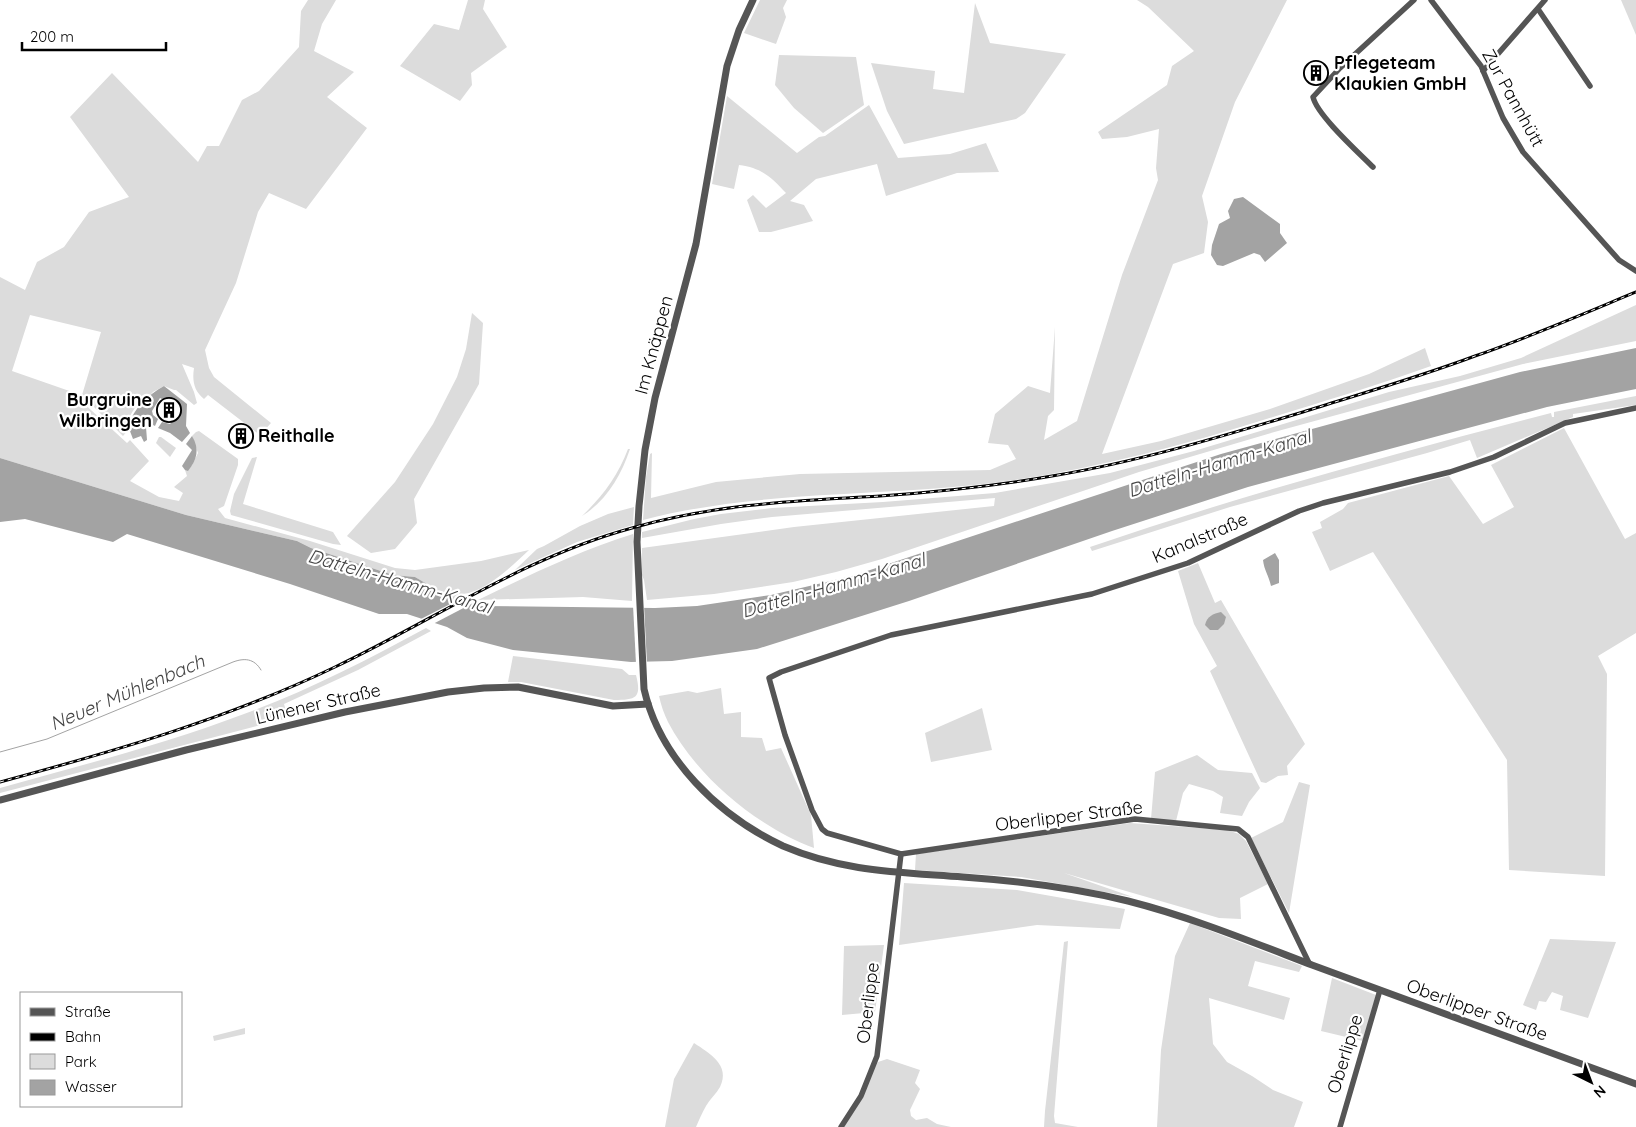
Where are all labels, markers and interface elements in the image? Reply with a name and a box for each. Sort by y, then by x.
scale bar [22,20,166,52]
text: 200 m [30,27,74,46]
street label: Zur Pannhütt [1477,45,1550,151]
place label: Pflegeteam Klaukien GmbH [1334,51,1467,95]
building icon: Pflegeteam Klaukien GmbH [1303,60,1329,86]
street label: Im Knäppen [629,293,678,397]
place label: Burgruine Wilbringen [59,388,152,432]
building icon: Burgruine Wilbringen [156,397,182,423]
building icon: Reithalle [228,423,254,449]
water label: Datteln-Hamm-Kanal [1125,423,1316,502]
place label: Reithalle [258,424,335,447]
street label: Kanalstraße [1148,507,1251,568]
water label: Datteln-Hamm-Kanal [305,543,497,619]
water label: Datteln-Hamm-Kanal [738,547,930,623]
water label: Neuer Mühlenbach [46,648,209,735]
street label: Lünener Straße [253,678,383,729]
street label: Oberlipper Straße [994,795,1144,836]
street label: Oberlippe [851,961,884,1045]
street label: Oberlipper Straße [1403,973,1551,1046]
legend [20,992,182,1107]
text: Straße [65,1002,111,1021]
street label: Oberlippe [1322,1011,1367,1096]
text: Bahn [65,1027,101,1046]
text: Park [65,1052,97,1071]
north arrow [1566,1057,1616,1107]
text: Wasser [65,1077,117,1096]
text: N [1590,1082,1610,1102]

